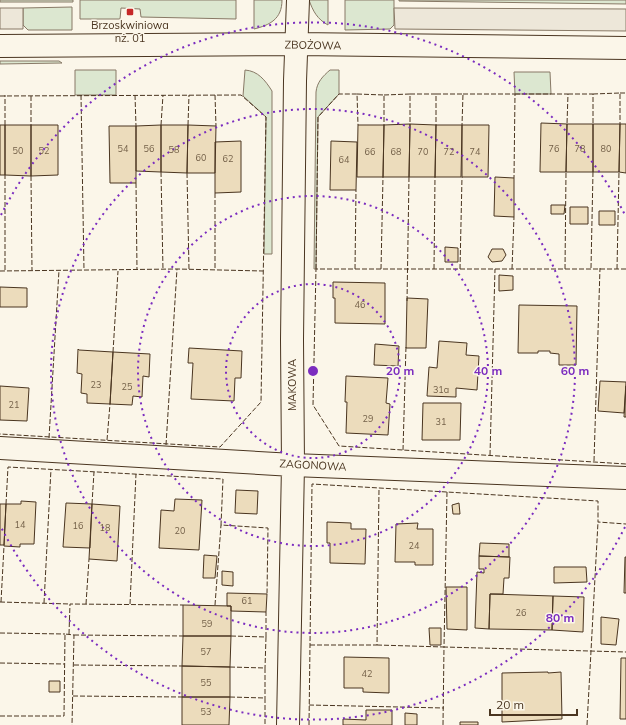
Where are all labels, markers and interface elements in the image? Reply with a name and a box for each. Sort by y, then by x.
marker: Brzoskwiniowa nż. 01 [125,7,135,17]
place label: Brzoskwiniowa nż. 01 [91,18,169,45]
street label: ZBOŻOWA [284,38,342,52]
house number: 54 [118,143,129,154]
house number: 56 [144,143,154,154]
house number: 76 [549,143,559,154]
house number: 78 [575,143,585,154]
house number: 80 [601,143,611,154]
house number: 58 [169,144,179,155]
house number: 50 [13,145,23,156]
house number: 52 [39,145,49,156]
house number: 66 [365,146,375,157]
house number: 68 [391,146,401,157]
house number: 70 [418,146,428,157]
house number: 72 [444,146,454,157]
house number: 74 [470,146,481,157]
house number: 60 [196,152,206,163]
house number: 62 [223,153,233,164]
house number: 64 [339,154,350,165]
house number: 46 [355,299,365,310]
street label: MAKOWA [285,359,299,411]
text: 20 m [386,363,414,378]
text: 40 m [474,363,502,378]
text: 60 m [561,363,589,378]
centre of rings [306,364,320,378]
house number: 23 [91,379,101,390]
house number: 25 [122,381,133,392]
house number: 31a [433,384,449,395]
house number: 21 [9,399,19,410]
house number: 29 [363,413,373,424]
house number: 31 [436,416,446,427]
street label: ZAGONOWA [279,456,347,474]
house number: 14 [15,519,26,530]
house number: 16 [73,520,83,531]
house number: 18 [100,522,110,533]
house number: 20 [175,525,185,536]
house number: 24 [409,540,420,551]
house number: 61 [242,595,252,606]
house number: 26 [516,607,526,618]
text: 80 m [546,610,574,625]
house number: 59 [202,618,212,629]
house number: 57 [201,646,211,657]
house number: 42 [362,668,372,679]
house number: 55 [201,677,212,688]
scale bar [490,691,577,717]
text: 20 m [496,697,524,712]
house number: 53 [201,706,211,717]

